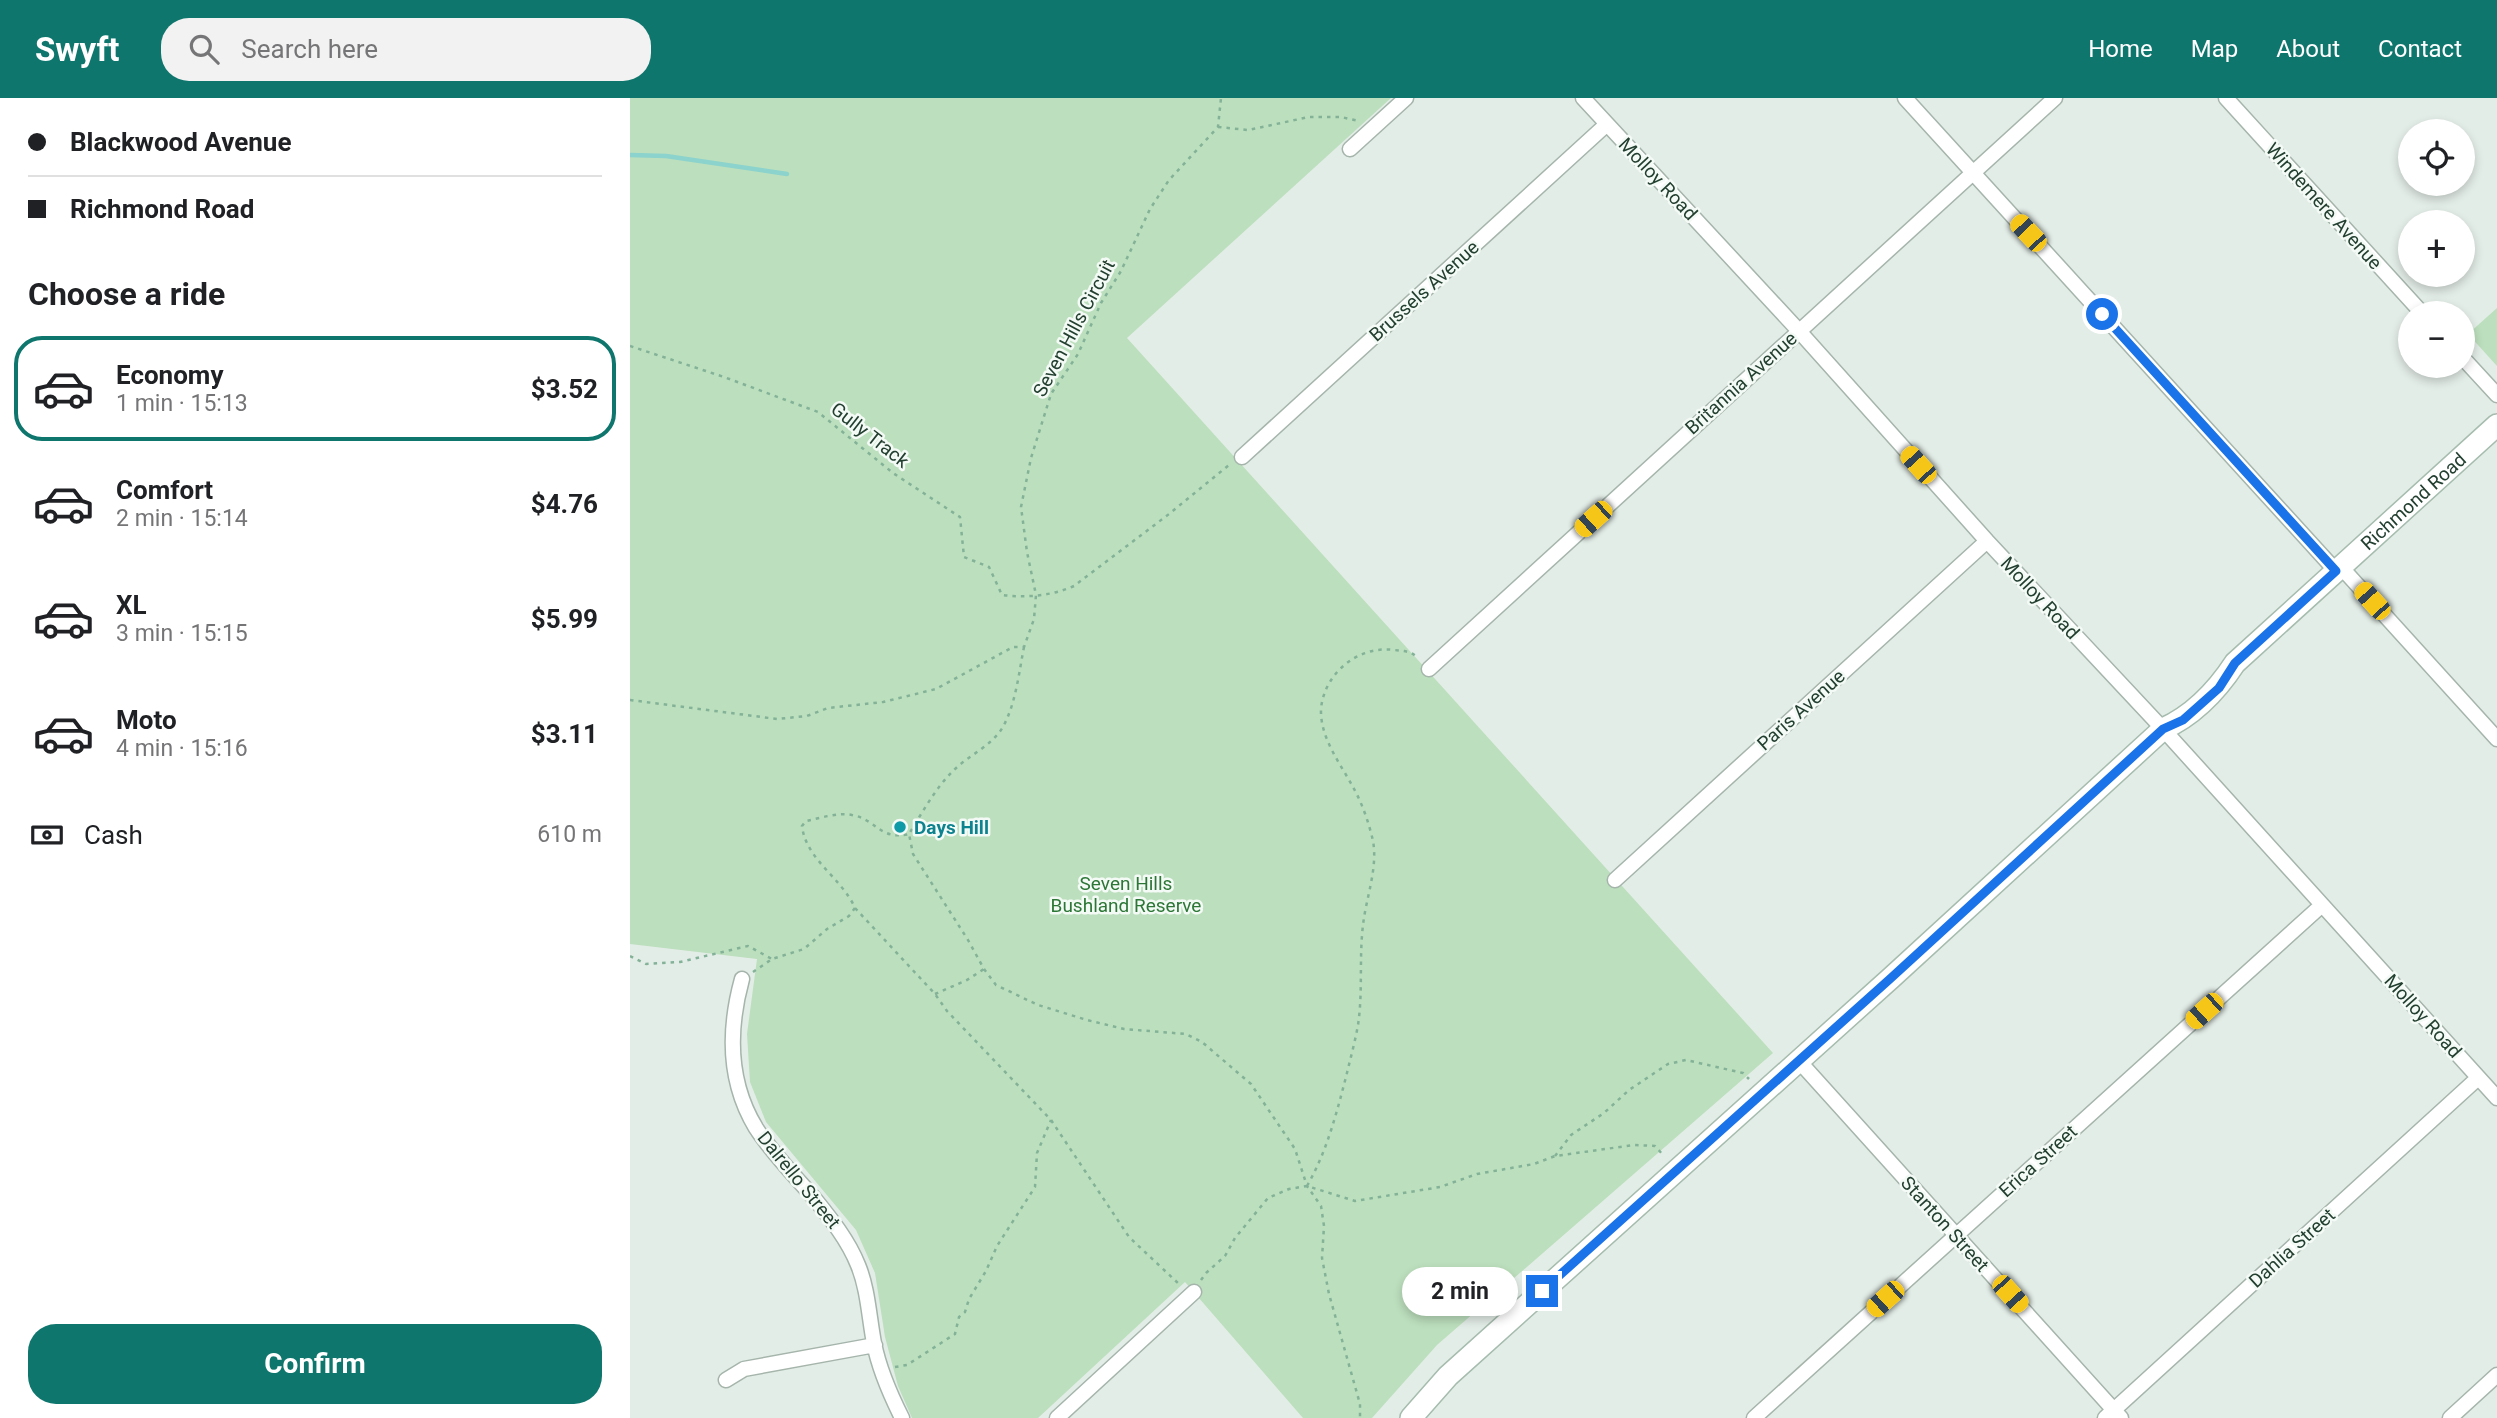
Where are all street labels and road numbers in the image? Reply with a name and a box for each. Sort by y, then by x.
street label: Molloy Road [1614,133,1702,225]
street label: Windemere Avenue [2261,138,2387,274]
street label: Brussels Avenue [1364,236,1484,346]
street label: Seven Hills Circuit [1028,255,1120,401]
street label: Britannia Avenue [1680,327,1802,439]
street label: Gully Track [826,397,914,473]
street label: Richmond Road [2356,448,2470,555]
street label: Molloy Road [1996,552,2084,644]
street label: Paris Avenue [1752,665,1850,755]
street label: Molloy Road [2379,969,2467,1063]
street label: Erica Street [1994,1120,2082,1202]
street label: Dalrello Street [753,1127,845,1233]
street label: Stanton Street [1896,1172,1994,1276]
street label: Dahlia Street [2244,1203,2340,1293]

